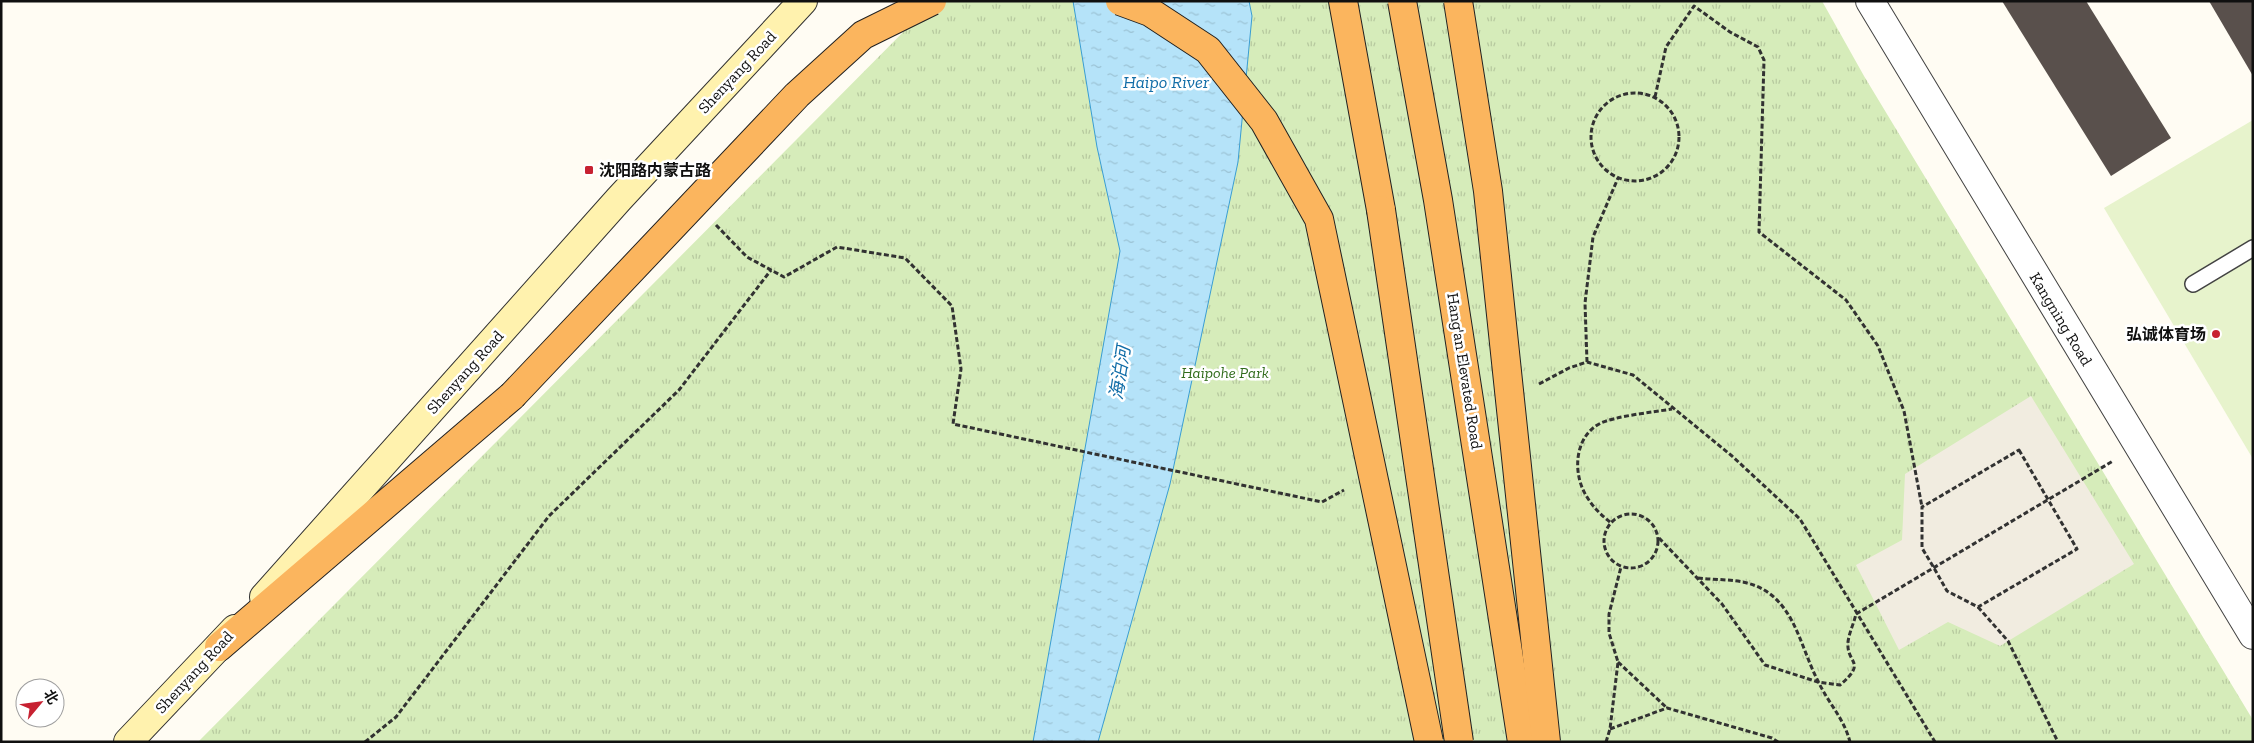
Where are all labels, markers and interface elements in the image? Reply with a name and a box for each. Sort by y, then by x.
street label: Shenyang Road [694,27,780,117]
water label: Haipo River [1123,71,1210,93]
place label: 沈阳路内蒙古路 [599,161,711,180]
marker: 沈阳路内蒙古路 [583,164,595,176]
street label: Kangning Road [2026,269,2096,369]
street label: Hang'an Elevated Road [1443,291,1487,451]
place label: 弘诚体育场 [2126,325,2206,344]
street label: Shenyang Road [423,326,508,418]
marker: 弘诚体育场 [2210,328,2222,340]
water label: 海泊河 [1105,342,1136,401]
park label: Haipohe Park [1181,363,1269,382]
street label: Shenyang Road [151,627,237,717]
north arrow [15,678,65,728]
text: 北 [40,687,62,707]

